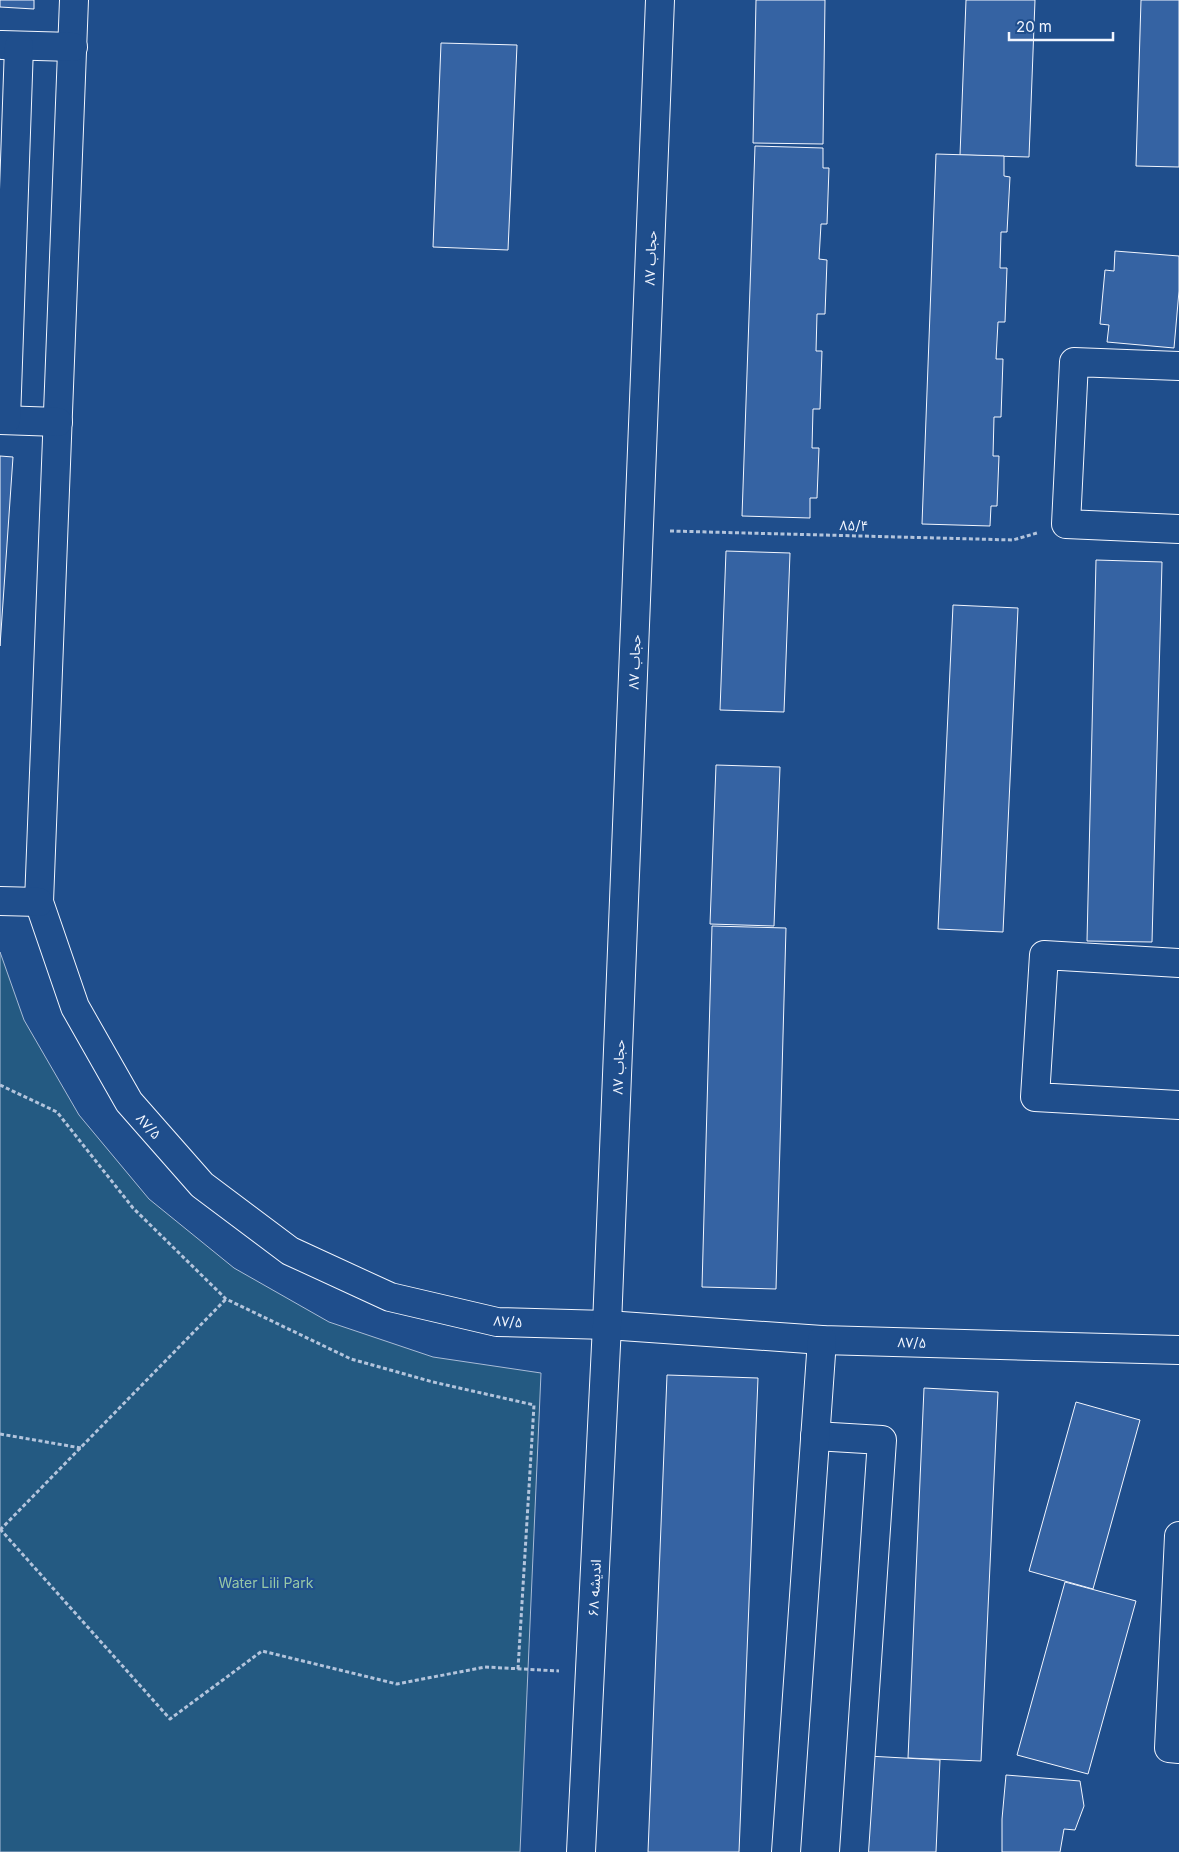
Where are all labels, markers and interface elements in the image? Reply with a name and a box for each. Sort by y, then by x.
scale bar [1009,10,1113,42]
text: 20 m [1016,17,1052,36]
street label: حجاب ۸۷ [641,230,660,286]
street label: ۸۵/۴ [839,516,869,534]
street label: حجاب ۸۷ [625,634,644,690]
street label: حجاب ۸۷ [609,1039,628,1095]
street label: ۸۷/۵ [133,1110,165,1142]
street label: ۸۷/۵ [493,1312,523,1330]
street label: ۸۷/۵ [897,1333,927,1351]
street label: اندیشه ۶۸ [584,1559,604,1617]
park label: Water Lili Park [219,1574,314,1591]

